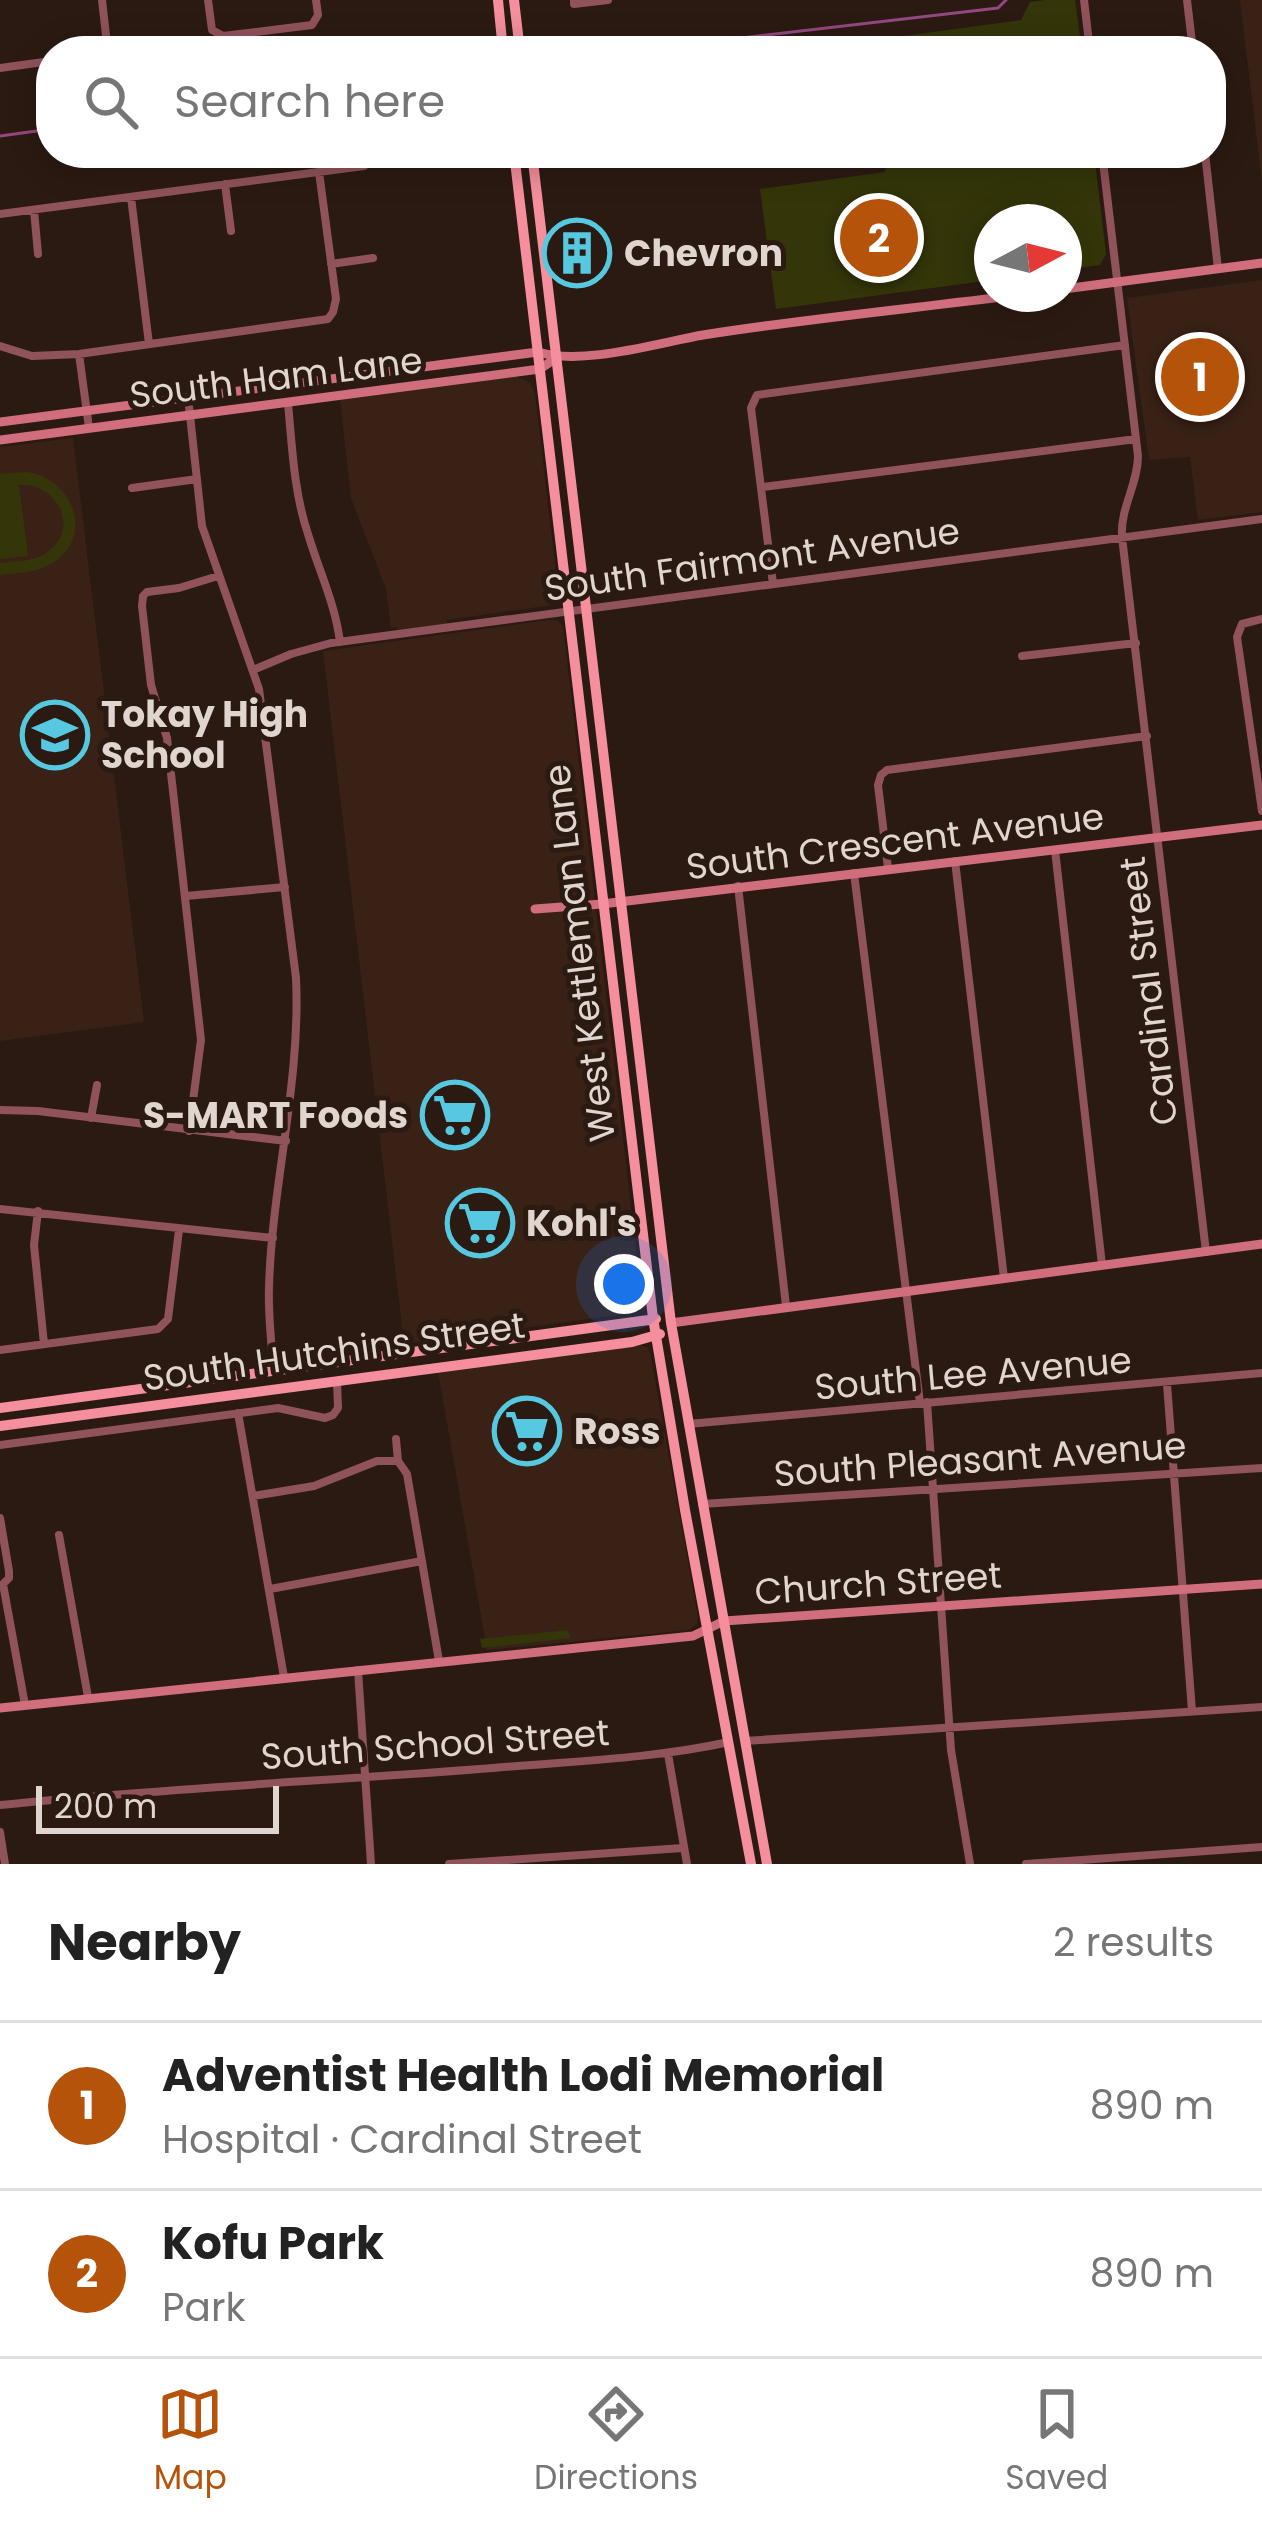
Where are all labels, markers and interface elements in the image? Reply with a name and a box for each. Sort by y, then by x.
search box [36,36,1226,168]
icon: search [78,69,144,135]
text: Search here [174,70,445,133]
pin: 2 [840,193,918,283]
north arrow [974,204,1082,312]
building icon: Chevron [542,218,612,288]
place label: Chevron [624,228,783,279]
pin: 1 [1161,332,1239,422]
street label: South Ham Lane [127,334,425,421]
street label: South Fairmont Avenue [541,505,963,614]
place label: Tokay High School [101,689,308,781]
school or university icon: Tokay High School [20,700,90,770]
street label: West Kettleman Lane [531,761,628,1144]
street label: South Crescent Avenue [683,791,1107,892]
street label: Cardinal Street [1107,854,1190,1128]
supermarket icon: S-MART Foods [420,1080,490,1150]
place label: S-MART Foods [143,1090,408,1141]
supermarket icon: Kohl's [445,1188,515,1258]
place label: Kohl's [526,1198,637,1249]
your location [594,1254,654,1314]
street label: South Hutchins Street [140,1299,528,1404]
street label: South Lee Avenue [812,1334,1134,1413]
supermarket icon: Ross [492,1396,562,1466]
place label: Ross [574,1406,661,1457]
street label: South Pleasant Avenue [772,1420,1188,1499]
street label: Church Street [753,1549,1003,1618]
street label: South School Street [259,1707,611,1782]
scale bar [36,1780,279,1833]
text: 200 m [54,1783,157,1830]
text: Nearby [48,1906,241,1978]
text: 2 results [1053,1915,1214,1970]
text: Adventist Health Lodi Memorial [162,2044,884,2107]
text: 1 [80,2078,94,2133]
text: 890 m [1090,2078,1214,2133]
text: Hospital · Cardinal Street [162,2112,642,2167]
text: Kofu Park [162,2212,384,2275]
text: 2 [76,2246,98,2301]
text: 890 m [1090,2246,1214,2301]
text: Park [162,2280,246,2335]
tab: Map [154,2381,227,2503]
tab: Directions [534,2381,698,2503]
tab: Saved [1005,2381,1108,2503]

